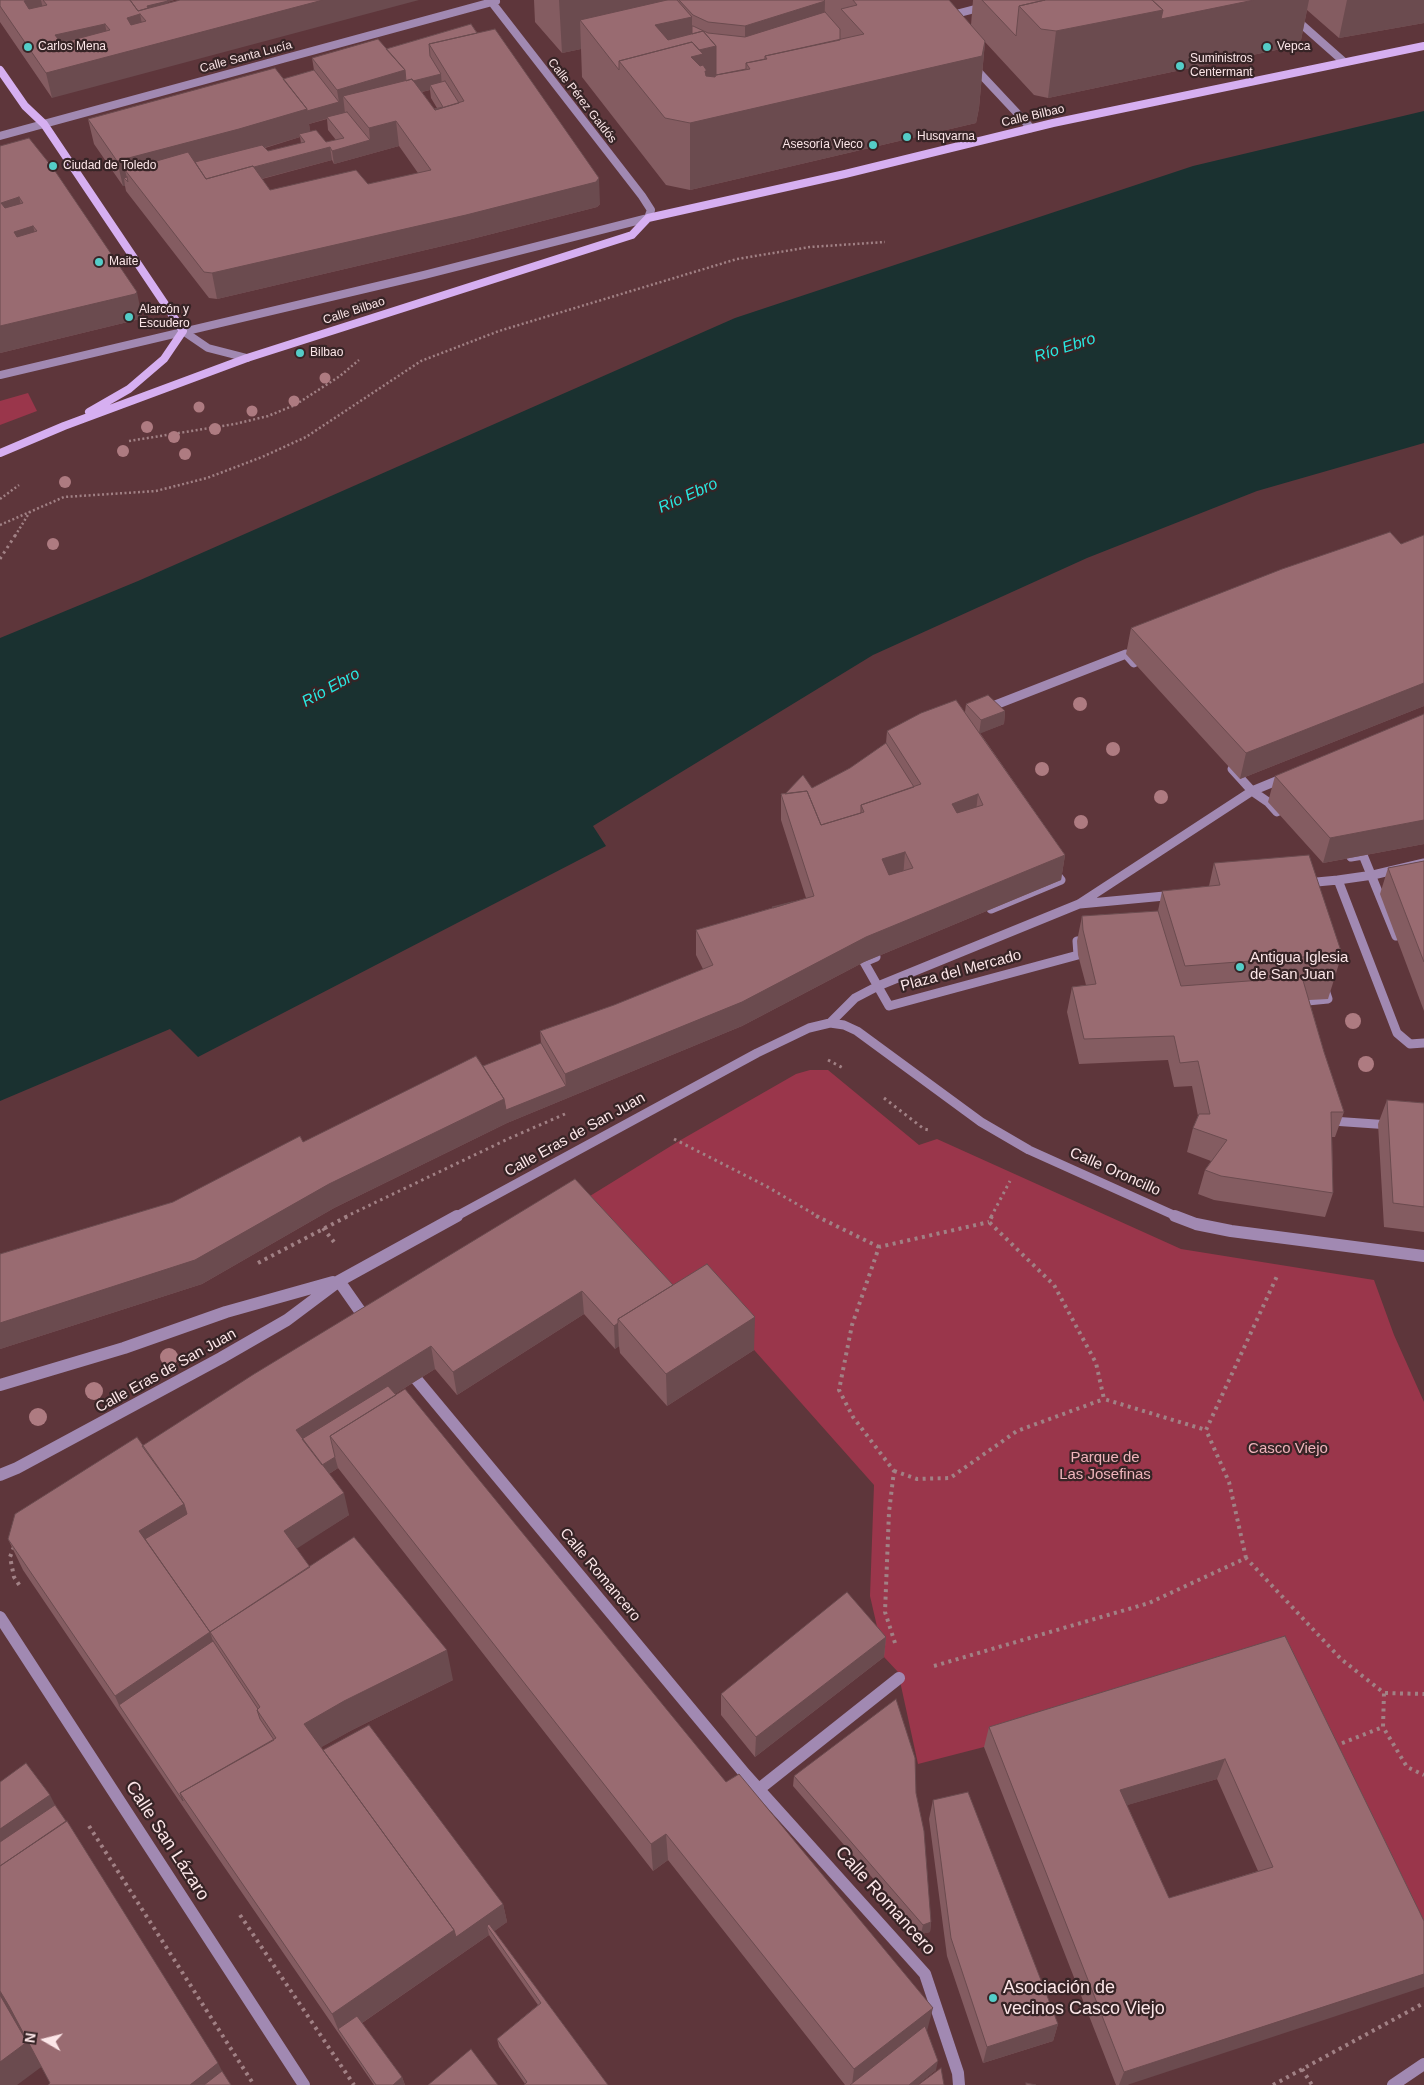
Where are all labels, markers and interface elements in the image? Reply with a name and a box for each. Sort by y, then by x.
street label: Calle Santa Lucía [198,38,294,76]
place label: Carlos Mena [38,40,106,54]
place label: Vepca [1277,40,1310,54]
marker: Carlos Mena [22,41,34,53]
marker: Vepca [1261,41,1273,53]
place label: Suministros Centermant [1190,52,1253,80]
street label: Calle Pérez Galdós [545,56,619,146]
marker: Suministros Centermant [1174,60,1186,72]
street label: Calle Bilbao [1000,102,1066,130]
place label: Husqvarna [917,130,975,144]
marker: Husqvarna [901,131,913,143]
place label: Asesoría Vieco [783,138,863,152]
marker: Asesoría Vieco [867,139,879,151]
place label: Ciudad de Toledo [63,159,156,173]
marker: Ciudad de Toledo [47,160,59,172]
place label: Maite [109,255,138,269]
marker: Maite [93,256,105,268]
street label: Calle Bilbao [321,294,387,328]
place label: Alarcón y Escudero [139,303,190,331]
marker: Alarcón y Escudero [123,311,135,323]
water label: Río Ebro [1032,329,1098,367]
place label: Bilbao [310,346,343,360]
marker: Bilbao [294,347,306,359]
water label: Río Ebro [655,474,721,518]
water label: Río Ebro [299,664,363,712]
street label: Plaza del Mercado [899,946,1023,996]
place label: Antigua Iglesia de San Juan [1250,949,1348,984]
marker: Antigua Iglesia de San Juan [1234,961,1246,973]
street label: Calle Eras de San Juan [502,1089,648,1181]
street label: Calle Oroncillo [1067,1144,1163,1200]
street label: Calle Eras de San Juan [93,1325,239,1417]
park label: Casco Viejo [1248,1440,1328,1458]
park label: Parque de Las Josefinas [1059,1449,1151,1484]
street label: Calle Romancero [556,1525,644,1625]
street label: Calle San Lázaro [120,1777,214,1905]
street label: Calle Romancero [830,1842,940,1960]
place label: Asociación de vecinos Casco Viejo [1003,1977,1165,2020]
marker: Asociación de vecinos Casco Viejo [987,1992,999,2004]
north arrow [20,2015,70,2065]
text: N [22,2032,39,2044]

